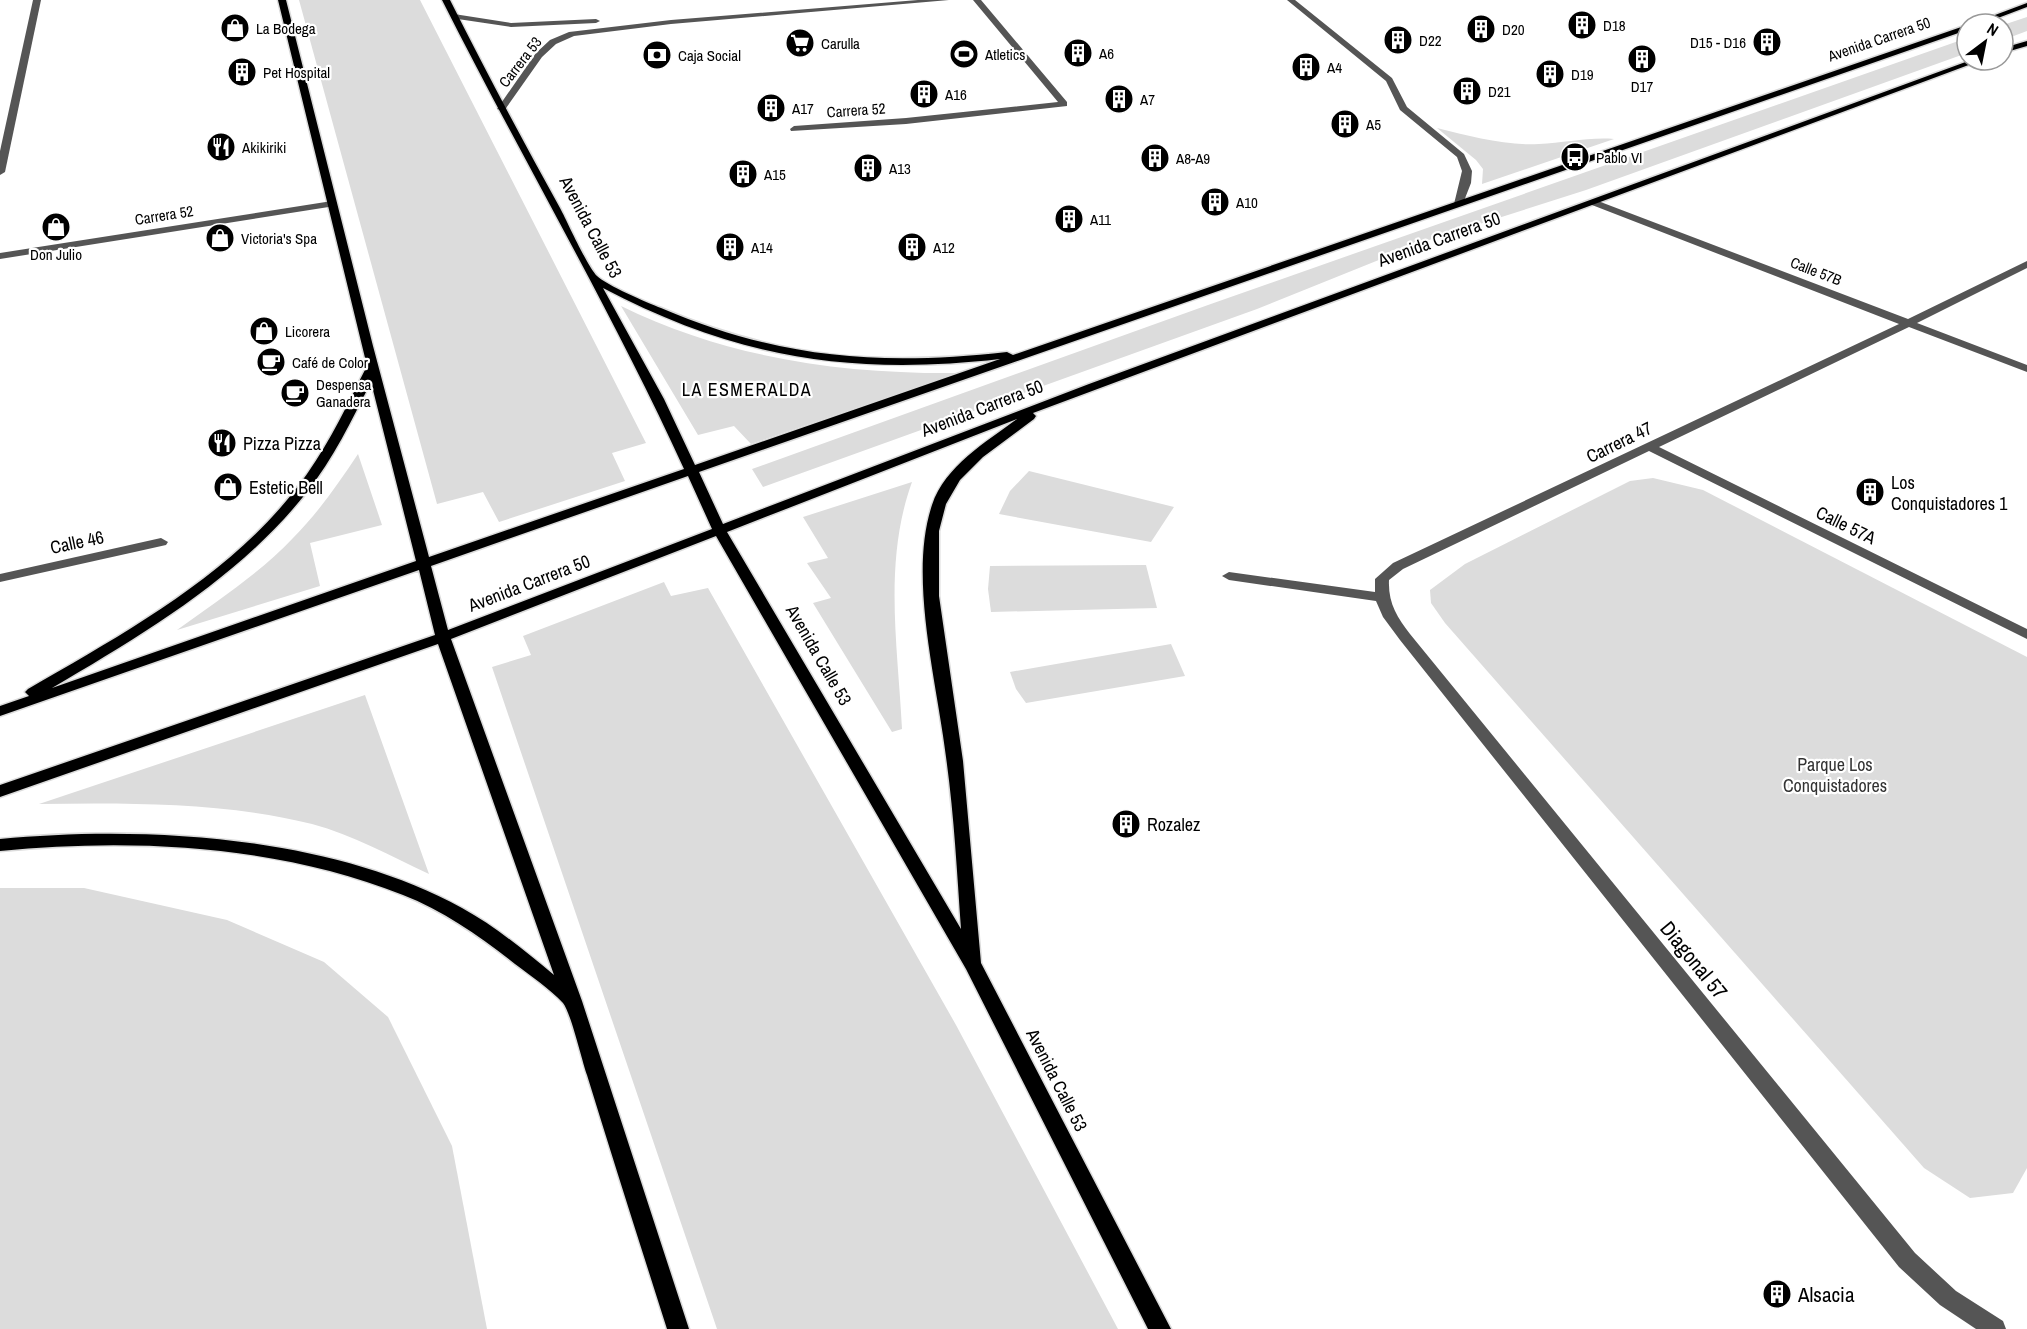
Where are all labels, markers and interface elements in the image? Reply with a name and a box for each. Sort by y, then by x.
building icon: D18 [1566,9,1598,41]
shop icon: La Bodega [219,12,251,44]
street label: Avenida Carrera 50 [1824,12,1933,67]
north arrow [1955,12,2015,72]
building icon: D20 [1465,13,1497,45]
place label: D18 [1603,15,1626,36]
text: N [1983,17,2003,41]
place label: La Bodega [256,18,316,39]
place label: D20 [1502,19,1525,40]
building icon: D22 [1382,24,1414,56]
building icon: D15 - D16 [1751,26,1783,58]
supermarket icon: Carulla [784,27,816,59]
place label: D22 [1419,30,1442,51]
street label: Carrera 53 [494,32,546,92]
place label: D15 - D16 [1690,32,1746,53]
place label: Carulla [821,33,860,54]
building icon: A6 [1062,37,1094,69]
sports icon: Atletics [948,38,980,70]
bank icon: Caja Social [641,39,673,71]
place label: A6 [1098,43,1114,64]
building icon: D17 [1626,43,1658,75]
place label: Atletics [984,44,1025,65]
place label: Caja Social [678,45,741,66]
building icon: A4 [1290,51,1322,83]
building icon: Pet Hospital [226,56,258,88]
place label: A4 [1326,57,1342,78]
building icon: D19 [1534,58,1566,90]
place label: Pet Hospital [263,62,330,83]
place label: D19 [1571,64,1594,85]
building icon: D21 [1451,75,1483,107]
place label: D17 [1631,76,1653,97]
building icon: A16 [908,78,940,110]
place label: D21 [1488,81,1511,102]
building icon: A7 [1103,83,1135,115]
place label: A16 [944,84,967,105]
place label: A7 [1139,89,1155,110]
building icon: A17 [755,92,787,124]
street label: Carrera 52 [826,97,886,123]
place label: A17 [791,98,814,119]
building icon: A5 [1329,108,1361,140]
place label: A5 [1365,114,1381,135]
restaurant icon: Akikiriki [205,131,237,163]
place label: Akikiriki [241,137,286,158]
bus stop icon: Pablo VI [1559,141,1591,173]
building icon: A8-A9 [1139,142,1171,174]
place label: Pablo VI [1596,147,1643,168]
place label: A8-A9 [1175,148,1210,169]
building icon: A13 [852,152,884,184]
building icon: A15 [727,158,759,190]
place label: A13 [888,158,911,179]
place label: A15 [763,164,786,185]
street label: Avenida Calle 53 [553,171,628,282]
building icon: A10 [1199,186,1231,218]
place label: A10 [1235,192,1258,213]
street label: Carrera 52 [133,200,195,230]
building icon: A11 [1053,203,1085,235]
street label: Avenida Carrera 50 [1373,205,1504,273]
place label: A11 [1089,209,1111,230]
shop icon: Don Julio [40,211,72,243]
shop icon: Victoria's Spa [204,222,236,254]
place label: Victoria's Spa [241,228,317,249]
building icon: A14 [714,231,746,263]
building icon: A12 [896,231,928,263]
place label: A14 [750,237,773,258]
place label: A12 [932,237,955,258]
place label: Don Julio [30,244,82,265]
street label: Calle 57B [1787,252,1845,290]
shop icon: Licorera [248,315,280,347]
place label: Licorera [285,321,330,342]
cafe icon: Café de Color [255,346,287,378]
place label: Café de Color [292,352,368,373]
street label: Avenida Carrera 50 [917,373,1046,443]
place label: Despensa Ganadera [316,374,372,412]
cafe icon: Despensa Ganadera [279,377,311,409]
district label: LA ESMERALDA [682,377,812,402]
street label: Carrera 47 [1582,415,1656,469]
restaurant icon: Pizza Pizza [206,427,238,459]
place label: Pizza Pizza [243,431,321,456]
place label: Los Conquistadores 1 [1891,470,2008,516]
shop icon: Estetic Bell [212,471,244,503]
place label: Estetic Bell [249,475,323,500]
building icon: Los Conquistadores 1 [1854,476,1886,508]
street label: Calle 57A [1812,500,1880,550]
street label: Calle 46 [48,524,106,560]
street label: Avenida Carrera 50 [464,548,593,618]
street label: Avenida Calle 53 [780,599,858,710]
park label: Parque Los Conquistadores [1783,752,1887,798]
building icon: Rozalez [1110,808,1142,840]
place label: Rozalez [1147,812,1200,837]
street label: Diagonal 57 [1654,915,1734,1005]
street label: Avenida Calle 53 [1020,1023,1094,1136]
building icon: Alsacia [1761,1278,1793,1310]
place label: Alsacia [1797,1280,1855,1309]

